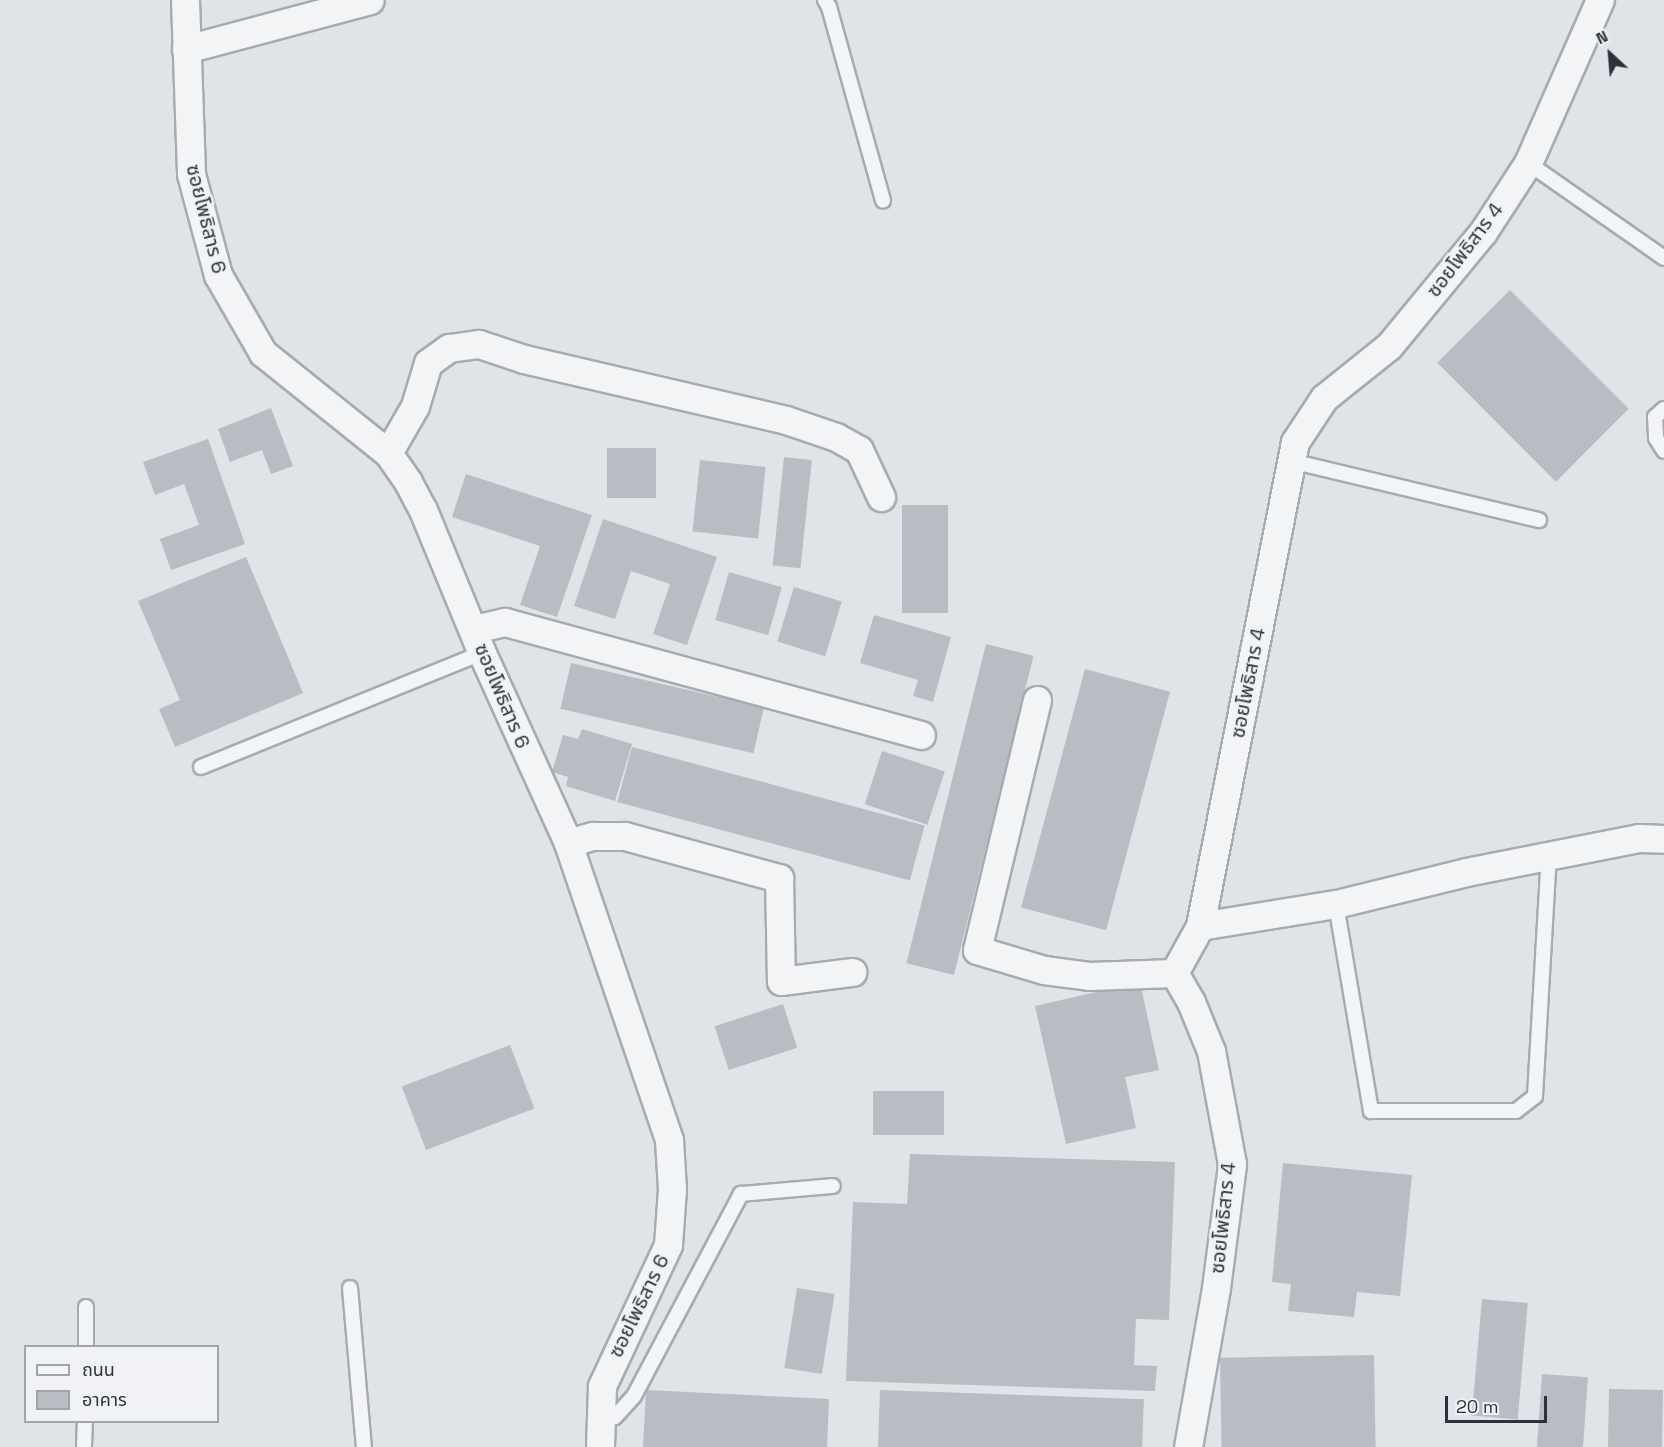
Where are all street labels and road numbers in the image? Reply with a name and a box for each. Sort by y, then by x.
street label: ซอยโพธิสาร 6 [181,162,231,276]
street label: ซอยโพธิสาร 4 [1422,198,1508,302]
street label: ซอยโพธิสาร 4 [1226,626,1270,740]
street label: ซอยโพธิสาร 6 [469,640,535,752]
street label: ซอยโพธิสาร 4 [1205,1161,1241,1275]
street label: ซอยโพธิสาร 6 [604,1251,674,1361]

